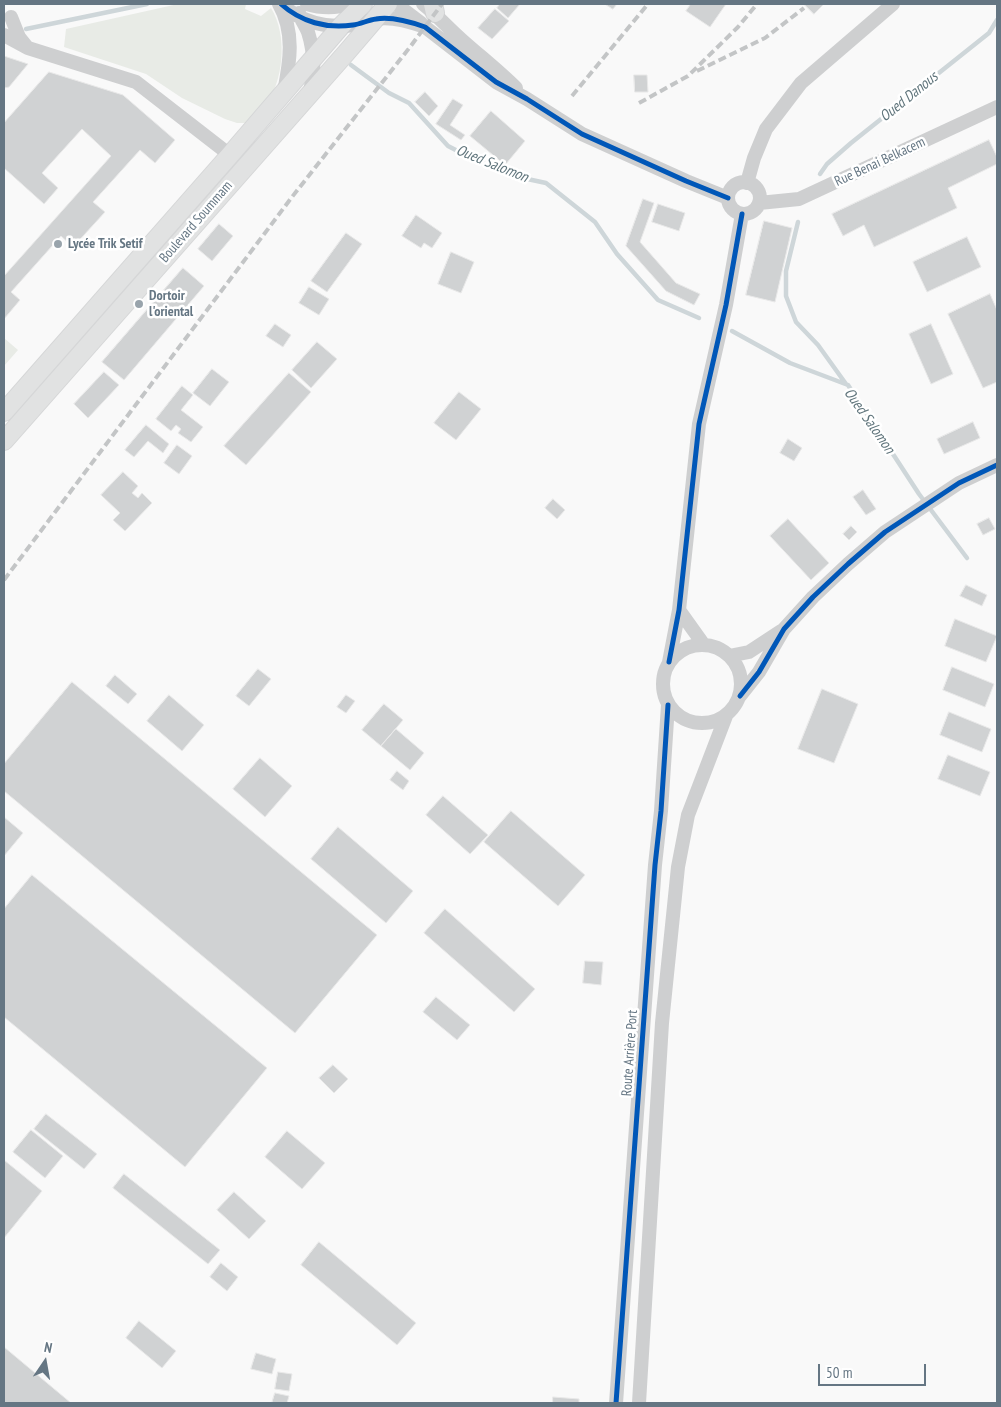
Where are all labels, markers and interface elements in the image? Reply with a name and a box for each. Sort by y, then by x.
water label: Oued Danous [876,68,942,126]
street label: Rue Benai Belkacem [832,134,928,190]
water label: Oued Salomon [453,141,531,187]
street label: Boulevard Soummam [156,178,236,266]
place label: Lycée Trik Setif [68,236,142,252]
marker: Lycée Trik Setif [52,238,64,250]
place label: Dortoir l'oriental [149,288,193,321]
marker: Dortoir l'oriental [133,298,145,310]
water label: Oued Salomon [840,385,898,457]
street label: Route Arrière Port [619,1009,641,1097]
north arrow [20,1337,70,1387]
text: N [43,1338,54,1357]
scale bar [821,1354,928,1386]
text: 50 m [826,1363,852,1382]

